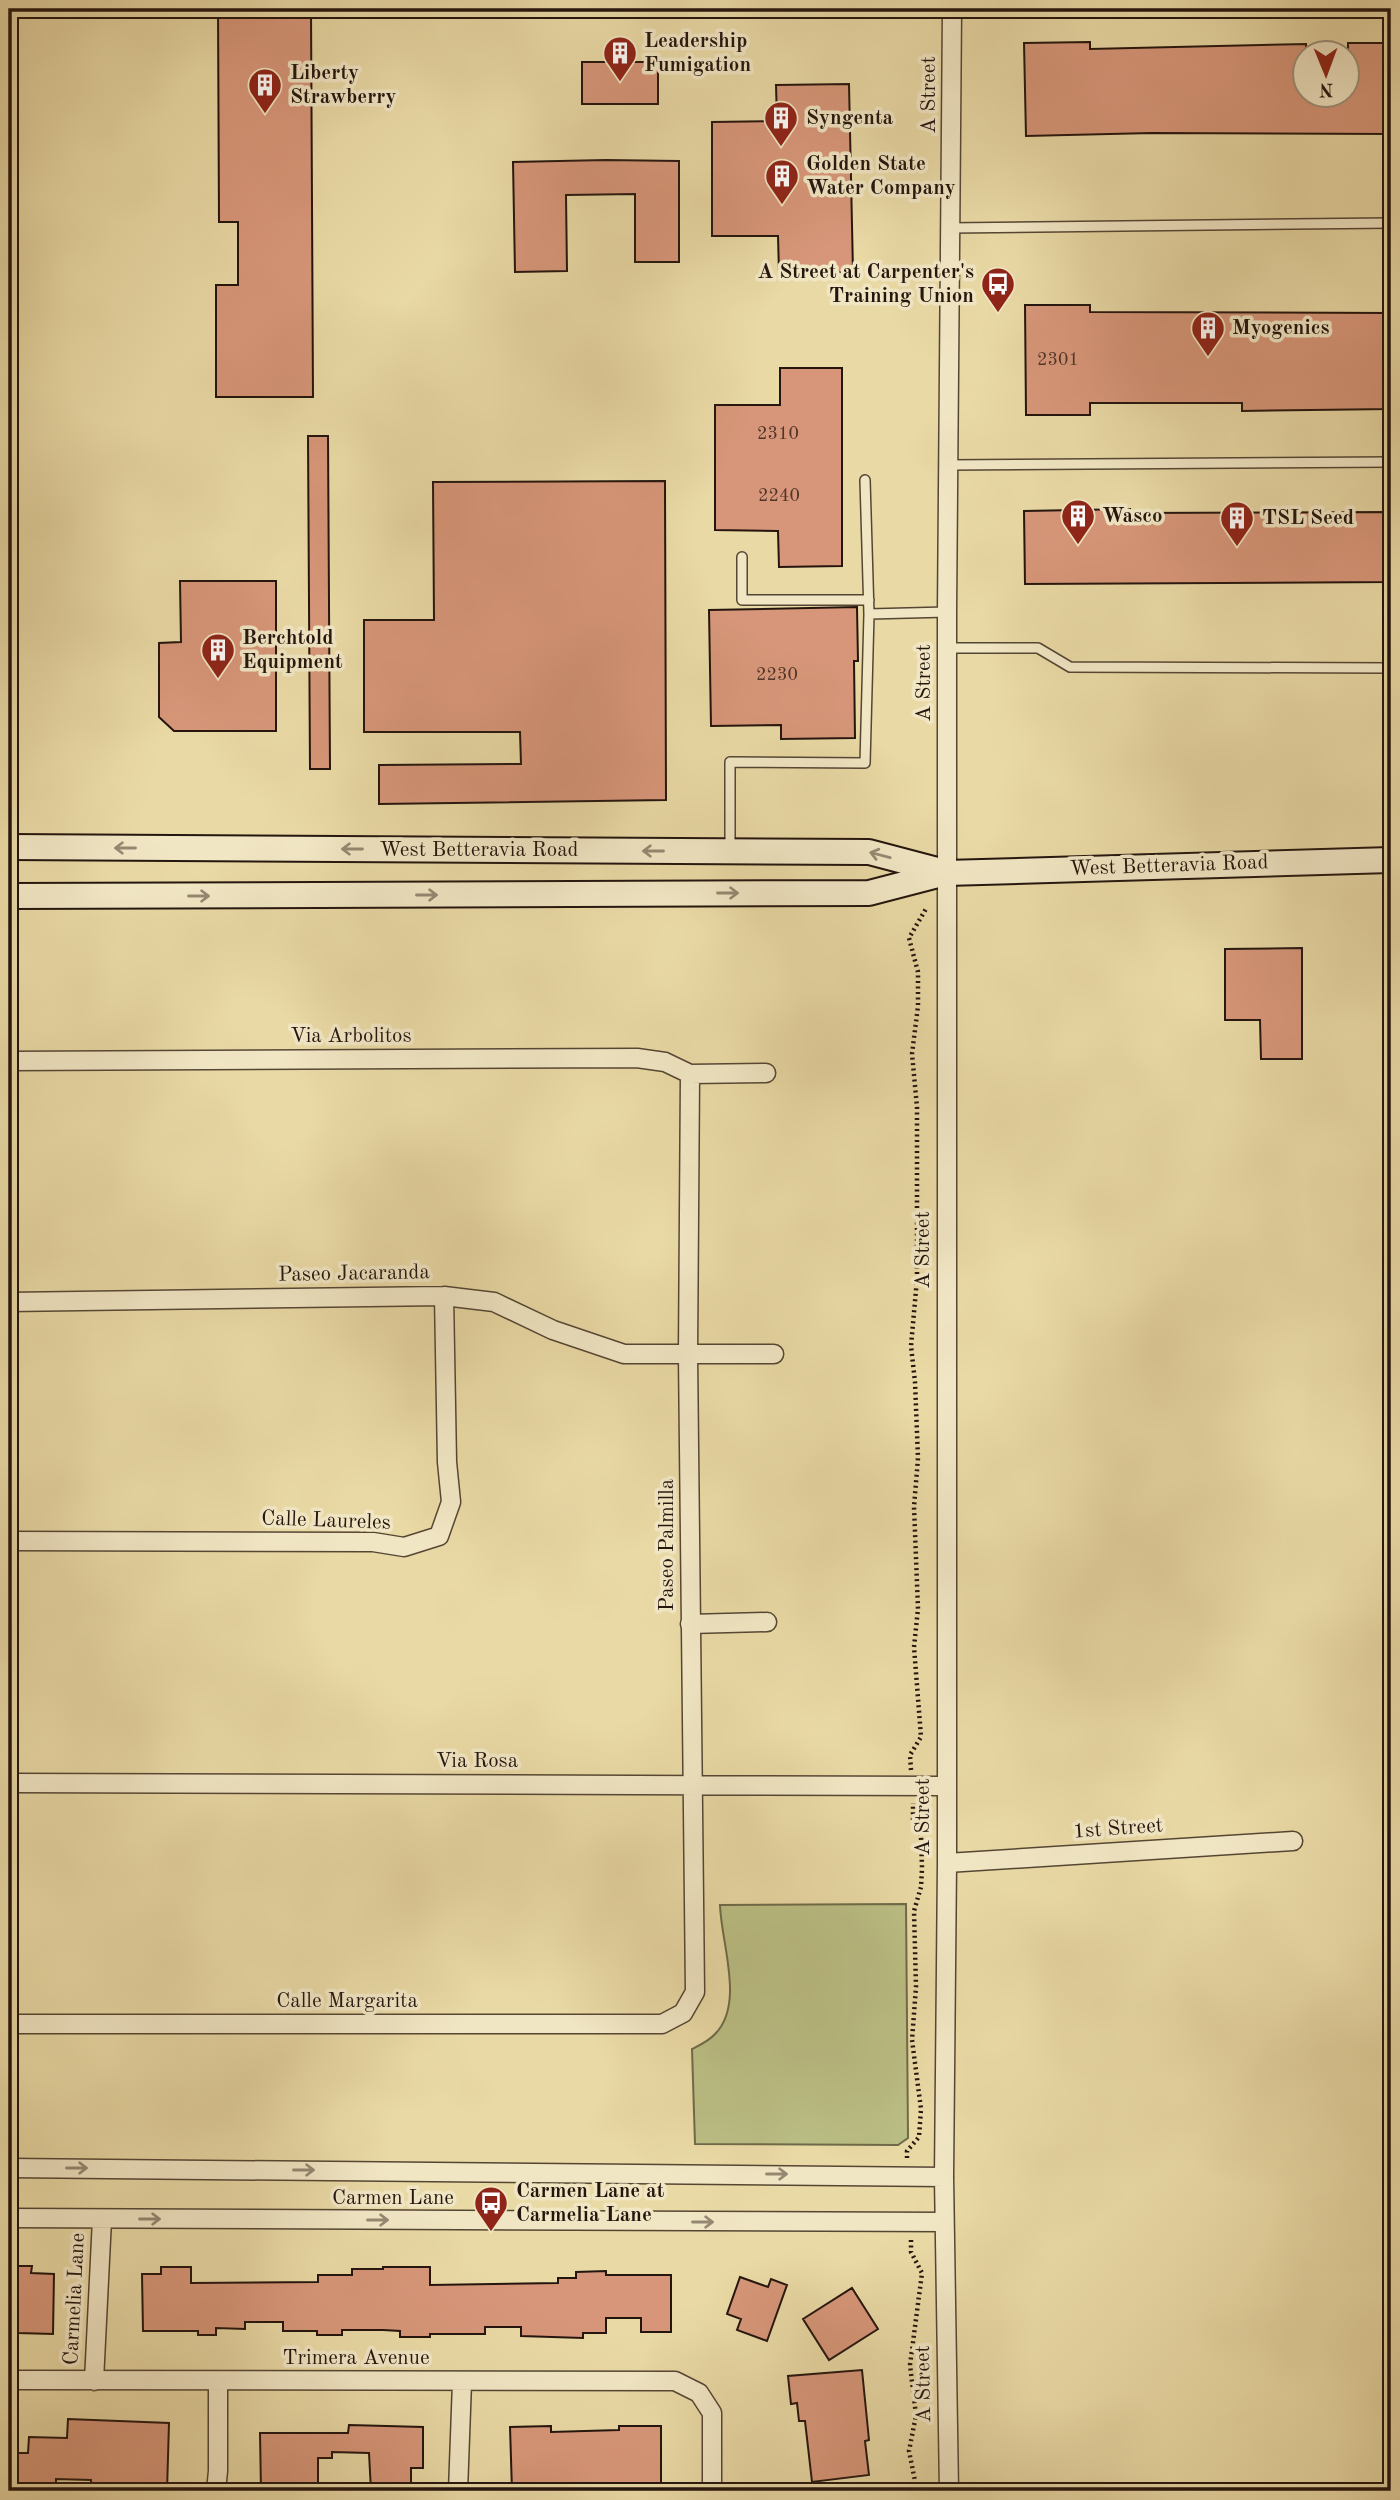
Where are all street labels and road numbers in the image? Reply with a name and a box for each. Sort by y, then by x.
street label: A Street [919,56,940,134]
street label: A Street [914,644,935,722]
street label: West Betteravia Road [379,840,579,861]
street label: West Betteravia Road [1069,852,1269,880]
street label: Via Arbolitos [290,1026,412,1047]
street label: A Street [913,1211,934,1289]
street label: Paseo Jacaranda [278,1262,430,1286]
street label: Paseo Palmilla [657,1479,678,1611]
street label: Calle Laureles [261,1508,391,1534]
street label: Via Rosa [436,1751,518,1772]
street label: A Street [913,1778,934,1856]
street label: 1st Street [1072,1815,1164,1843]
street label: Calle Margarita [276,1991,418,2012]
street label: Carmen Lane [332,2188,454,2209]
street label: Carmelia Lane [61,2232,89,2366]
street label: A Street [913,2345,935,2423]
street label: Trimera Avenue [282,2348,430,2369]

